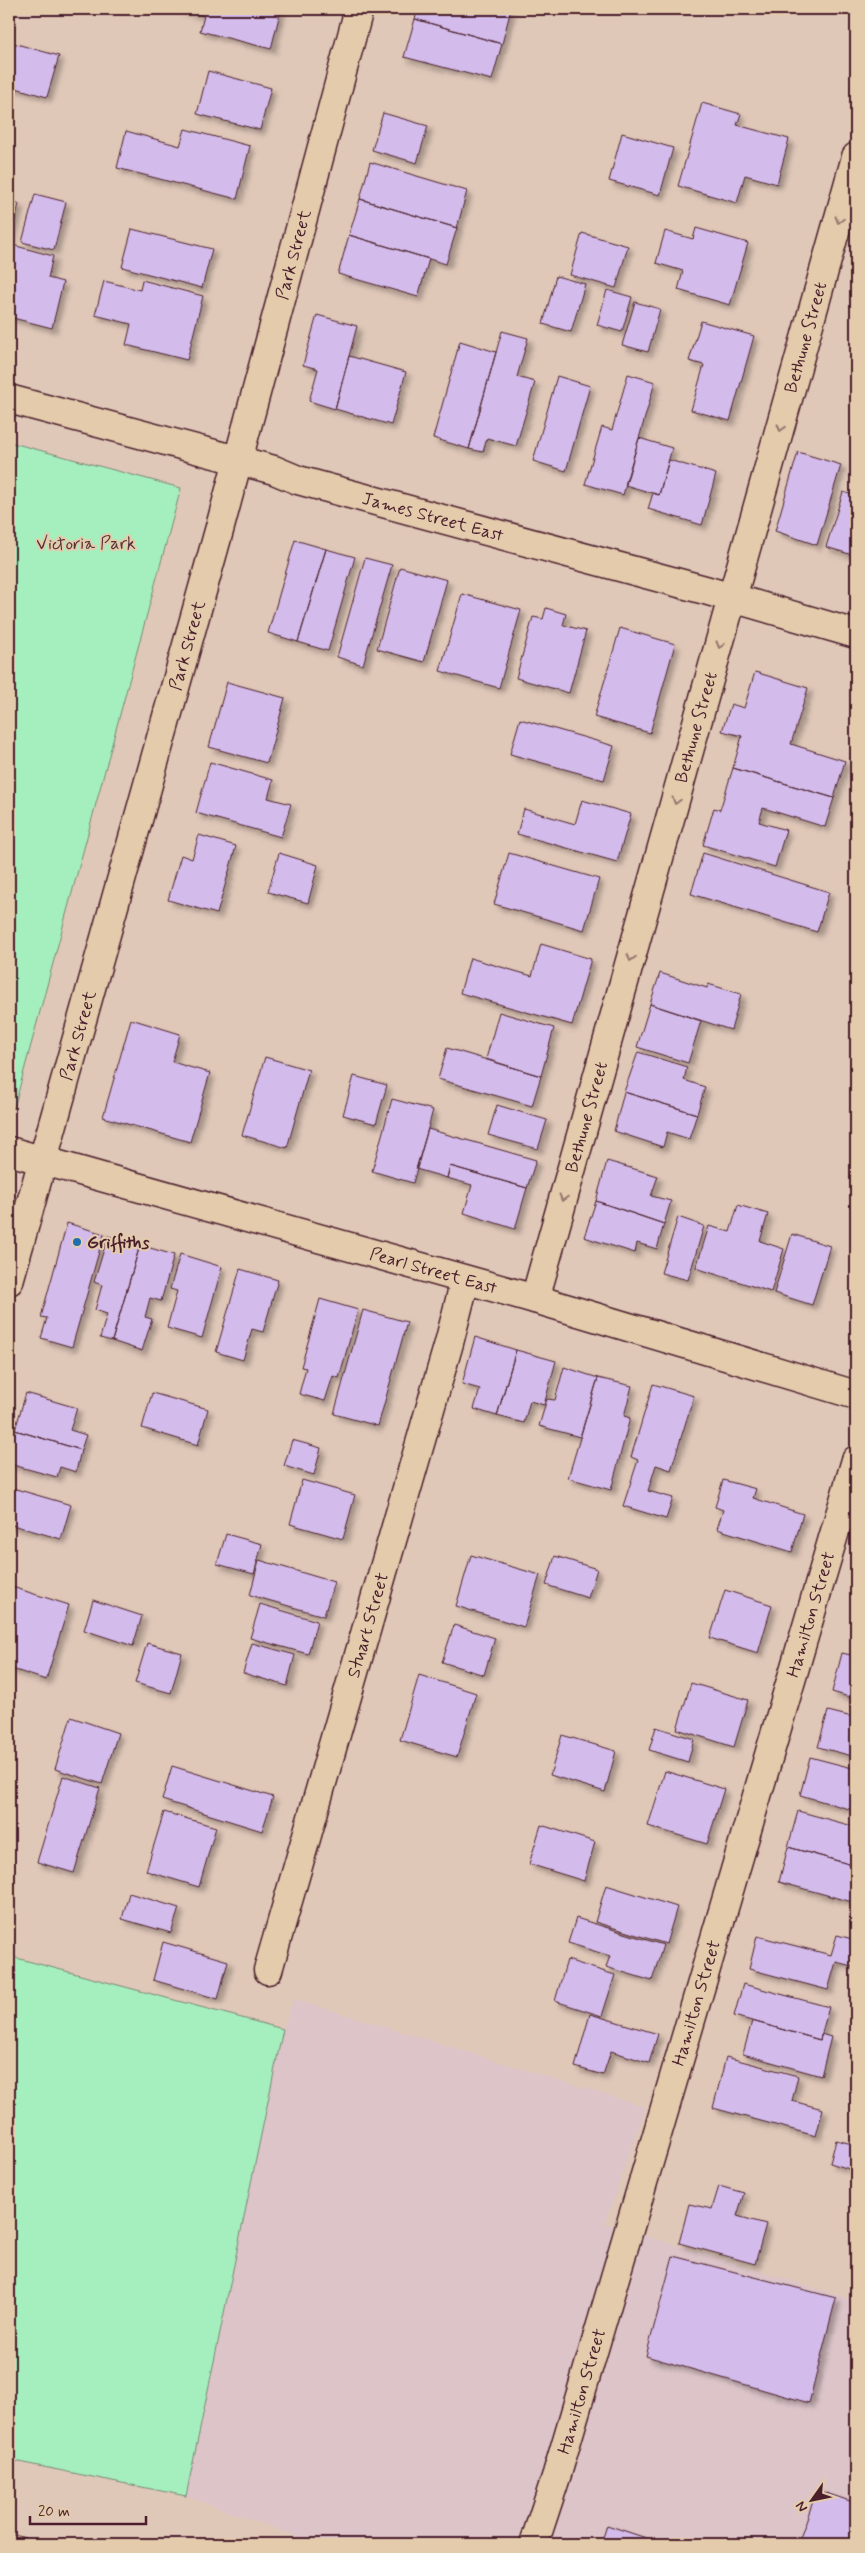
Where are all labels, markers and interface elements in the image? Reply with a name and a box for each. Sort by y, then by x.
street label: Park Street [271,207,318,303]
one-way arrow [834,216,844,224]
street label: Bethune Street [779,279,833,396]
one-way arrow [776,423,787,432]
street label: James Street East [359,487,506,548]
park label: Victoria Park [36,532,136,556]
street label: Park Street [164,598,212,693]
one-way arrow [715,640,725,649]
street label: Bethune Street [670,669,724,786]
one-way arrow [671,797,681,805]
one-way arrow [627,953,637,961]
street label: Park Street [55,988,103,1083]
street label: Bethune Street [560,1059,614,1176]
one-way arrow [559,1194,569,1202]
place label: Griffiths [87,1231,149,1255]
marker: Griffiths [71,1236,83,1248]
street label: Pearl Street East [367,1242,500,1301]
street label: Hamilton Street [782,1549,841,1680]
street label: Stuart Street [342,1570,395,1681]
street label: Hamilton Street [667,1937,727,2069]
street label: Hamilton Street [552,2326,612,2457]
north arrow [788,2476,838,2526]
scale bar [30,2493,146,2525]
text: N [792,2498,812,2515]
text: 20 m [38,2502,70,2522]

